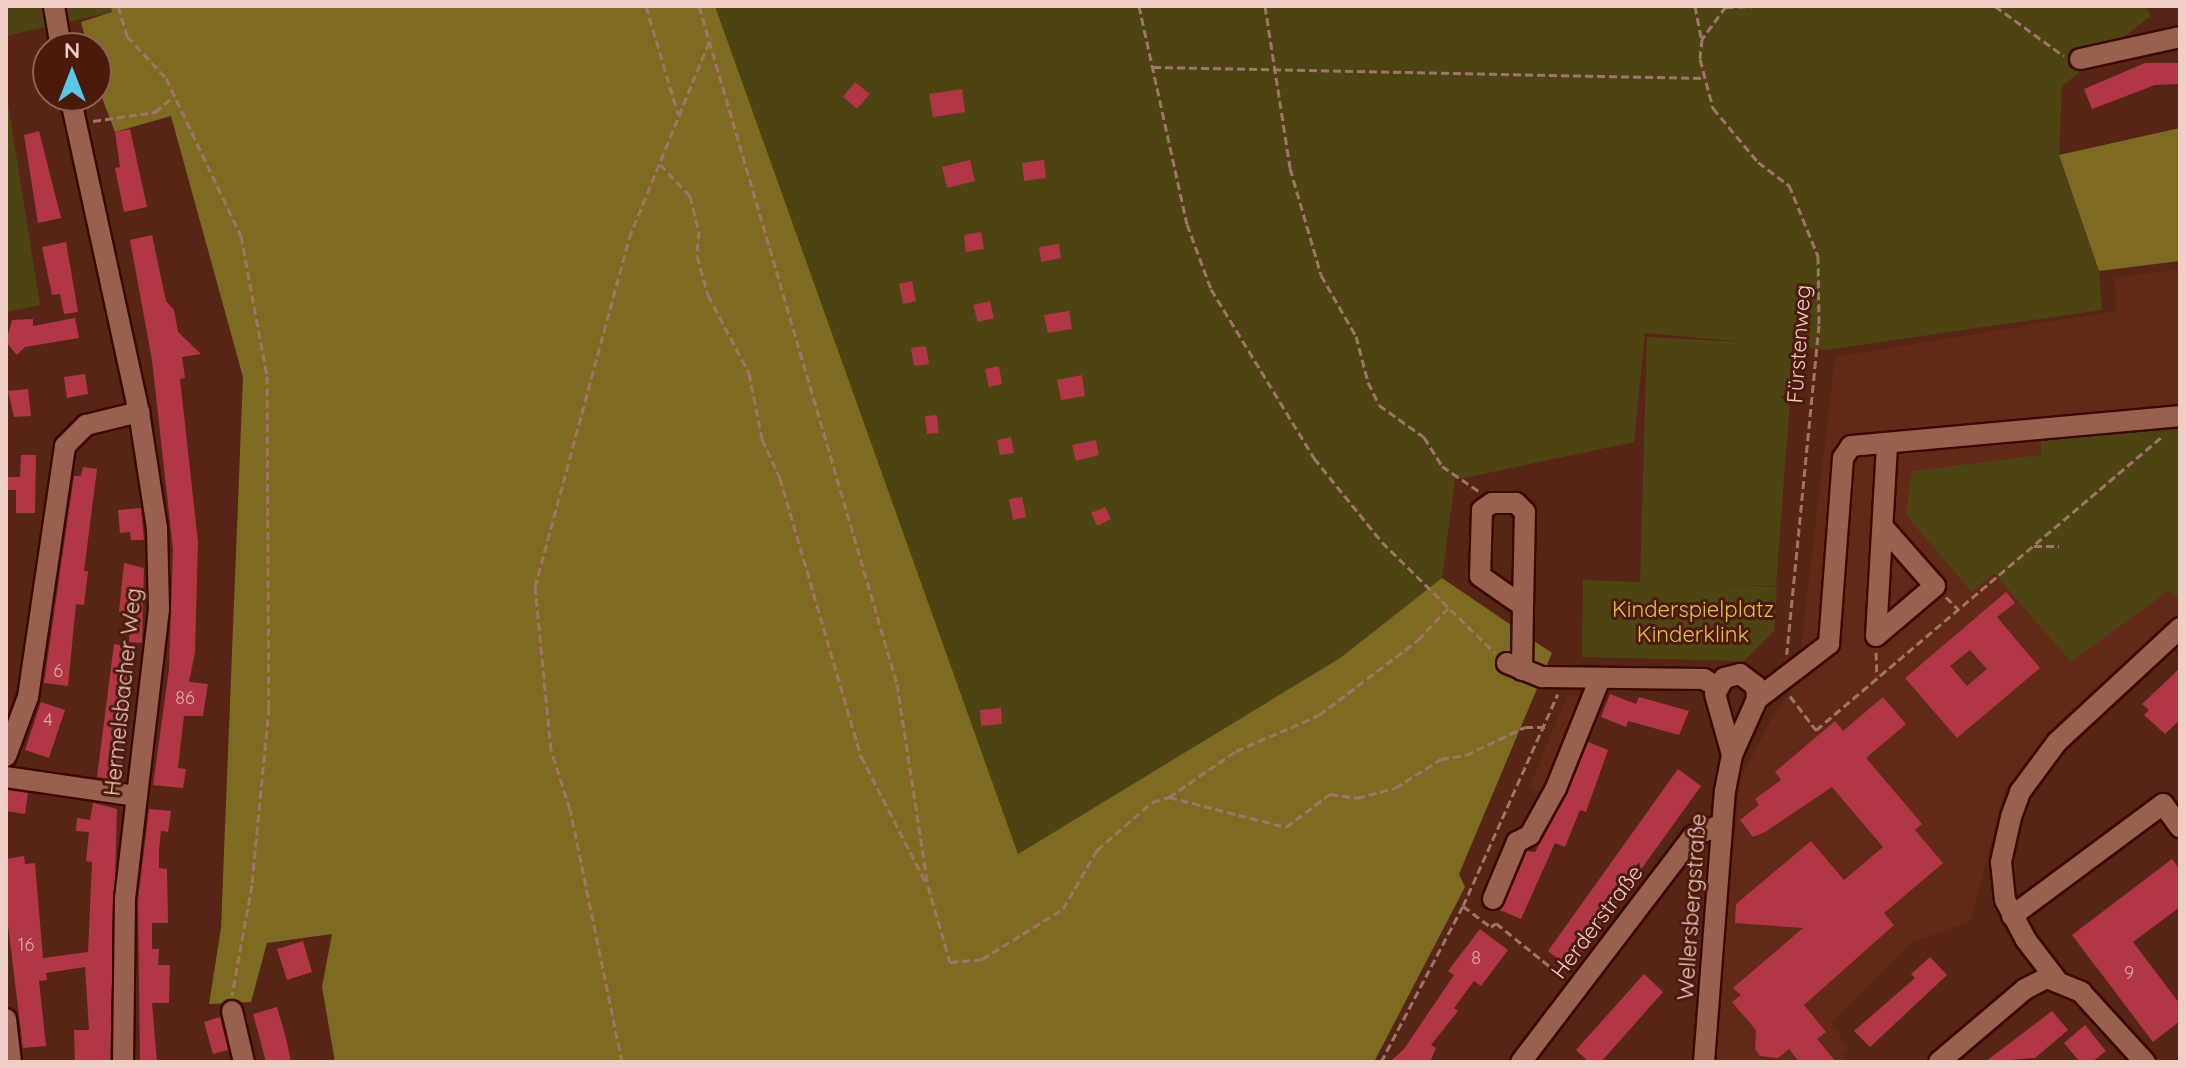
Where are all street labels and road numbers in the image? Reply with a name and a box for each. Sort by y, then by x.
street label: Fürstenweg [1782,284,1816,404]
street label: Hermelsbacher Weg [99,587,147,797]
street label: Wellersbergstraße [1672,813,1712,1001]
street label: Herderstraße [1546,860,1648,984]

